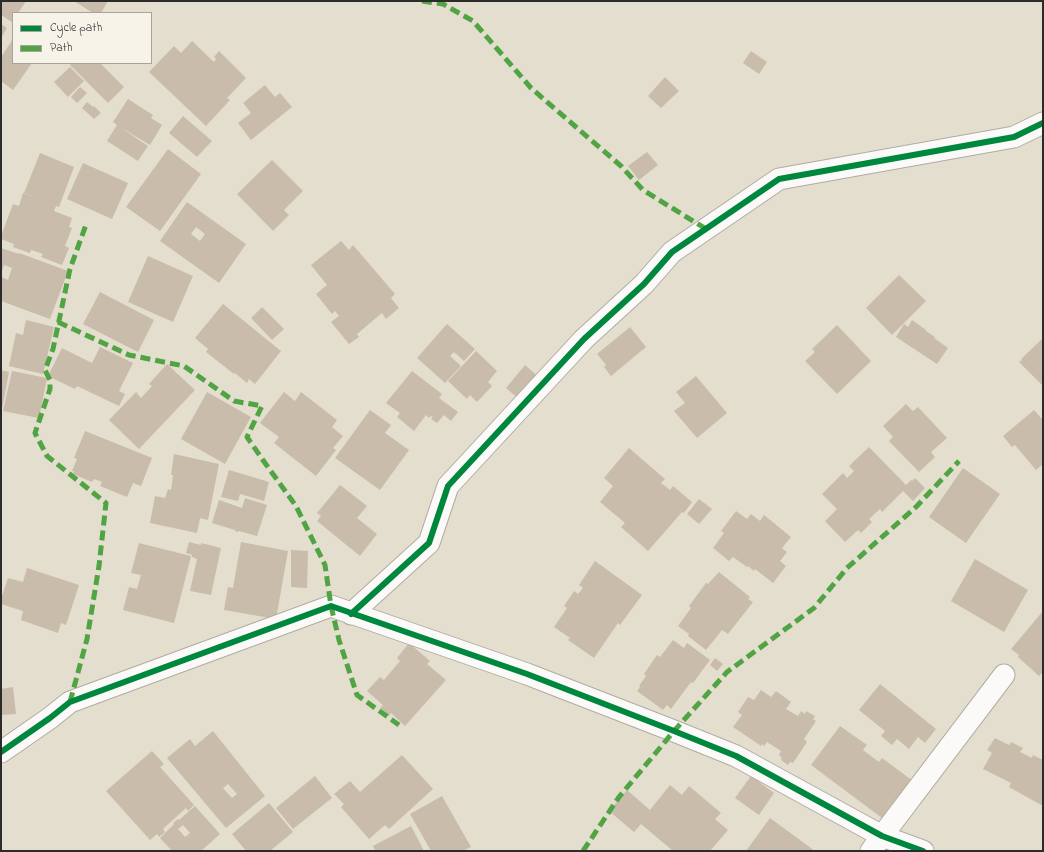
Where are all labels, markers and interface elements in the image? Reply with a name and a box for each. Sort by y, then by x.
legend [12,12,152,64]
text: Cycle path [50,19,102,37]
text: Path [50,39,72,57]

